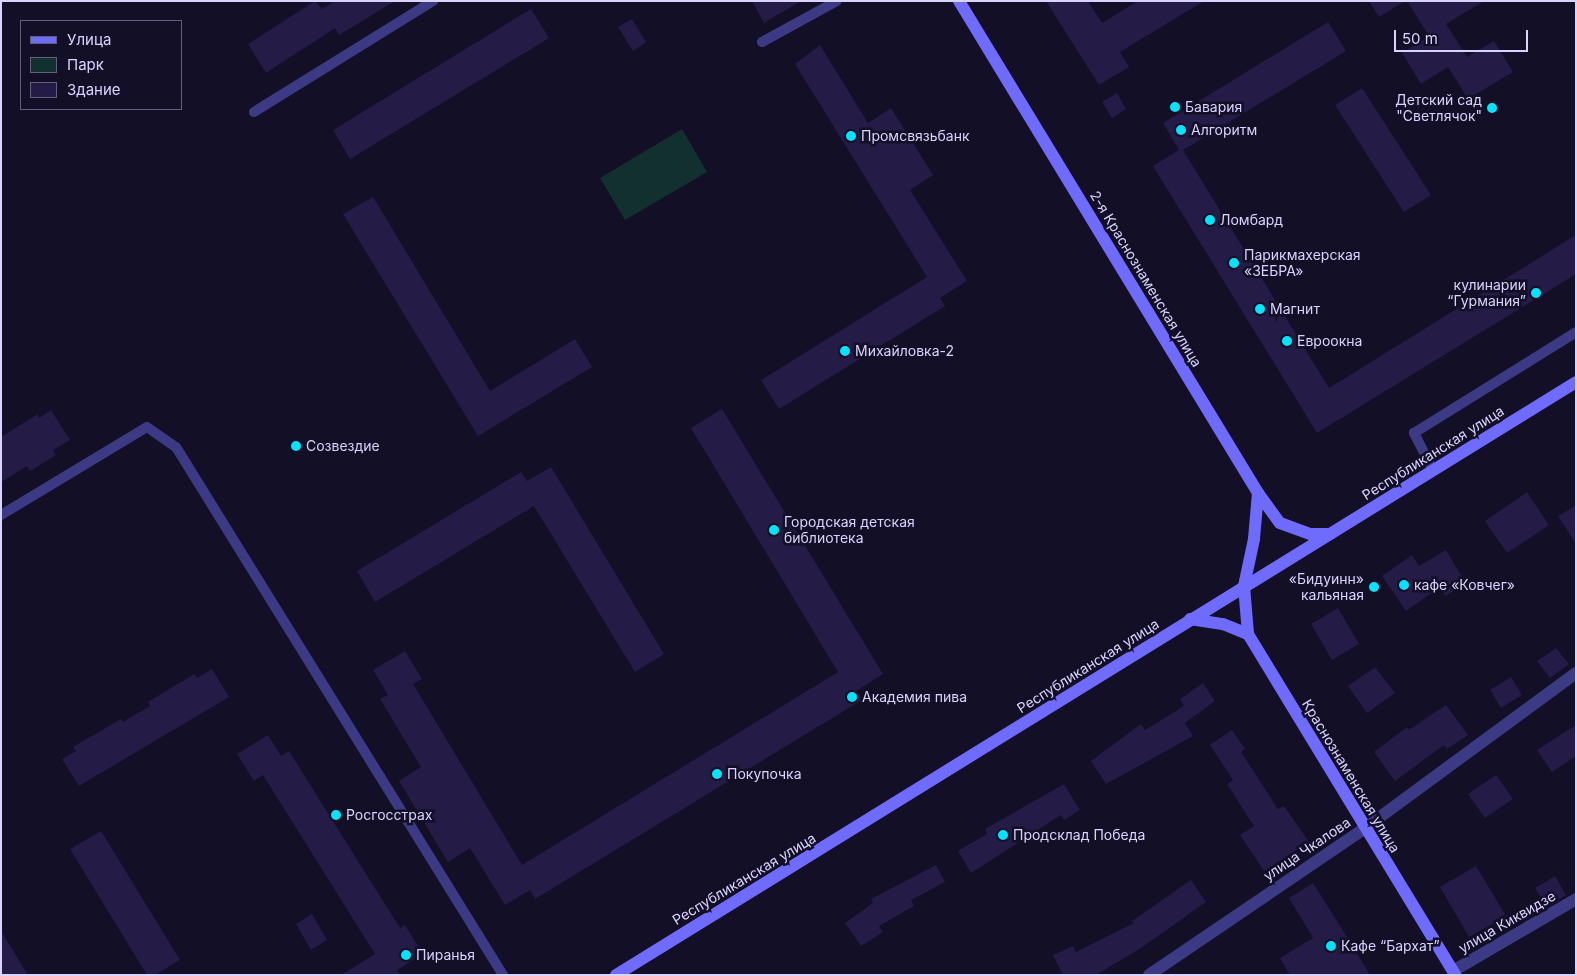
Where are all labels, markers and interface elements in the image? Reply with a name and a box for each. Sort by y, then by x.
legend [20,20,182,110]
scale bar [1397,20,1531,52]
text: 50 m [1402,29,1438,48]
text: Улица [67,30,111,49]
text: Парк [67,55,104,74]
text: Здание [67,80,121,99]
place label: Детский сад "Светлячок" [1395,92,1482,124]
place label: Бавария [1185,99,1242,115]
marker: Бавария [1169,101,1181,113]
marker: Детский сад "Светлячок" [1486,102,1498,114]
place label: Алгоритм [1191,122,1257,138]
marker: Алгоритм [1175,124,1187,136]
place label: Промсвязьбанк [861,128,970,144]
marker: Промсвязьбанк [845,130,857,142]
street label: 2-я Краснознаменская улица [1087,188,1205,370]
place label: Ломбард [1220,212,1283,228]
marker: Ломбард [1204,214,1216,226]
place label: Парикмахерская «ЗЕБРА» [1244,247,1361,280]
marker: Парикмахерская «ЗЕБРА» [1228,257,1240,269]
place label: кулинарии “Гурмания” [1447,277,1526,310]
marker: кулинарии “Гурмания” [1530,287,1542,299]
place label: Магнит [1270,301,1320,317]
marker: Магнит [1254,303,1266,315]
place label: Евроокна [1297,333,1362,349]
marker: Евроокна [1281,335,1293,347]
place label: Михайловка-2 [855,343,954,359]
marker: Михайловка-2 [839,345,851,357]
street label: Республиканская улица [1359,402,1507,504]
place label: Созвездие [306,438,380,454]
marker: Созвездие [290,440,302,452]
place label: Городская детская библиотека [784,514,915,546]
marker: Городская детская библиотека [768,524,780,536]
place label: «Бидуинн» кальяная [1289,571,1364,604]
place label: кафе «Ковчег» [1414,577,1515,593]
marker: кафе «Ковчег» [1398,579,1410,591]
marker: «Бидуинн» кальяная [1368,581,1380,593]
street label: Республиканская улица [1014,615,1162,717]
place label: Академия пива [862,689,967,705]
marker: Академия пива [846,691,858,703]
street label: Краснознаменская улица [1299,696,1403,856]
place label: Покупочка [727,766,802,782]
marker: Покупочка [711,768,723,780]
place label: Росгосстрах [346,807,432,823]
marker: Росгосстрах [330,809,342,821]
street label: улица Чкалова [1260,814,1354,884]
place label: Продсклад Победа [1013,827,1145,843]
marker: Продсклад Победа [997,829,1009,841]
street label: Республиканская улица [669,830,819,928]
street label: улица Киквидзе [1456,887,1558,957]
place label: Кафе “Бархат” [1341,938,1440,954]
marker: Кафе “Бархат” [1325,940,1337,952]
place label: Пиранья [416,947,475,963]
marker: Пиранья [400,949,412,961]

